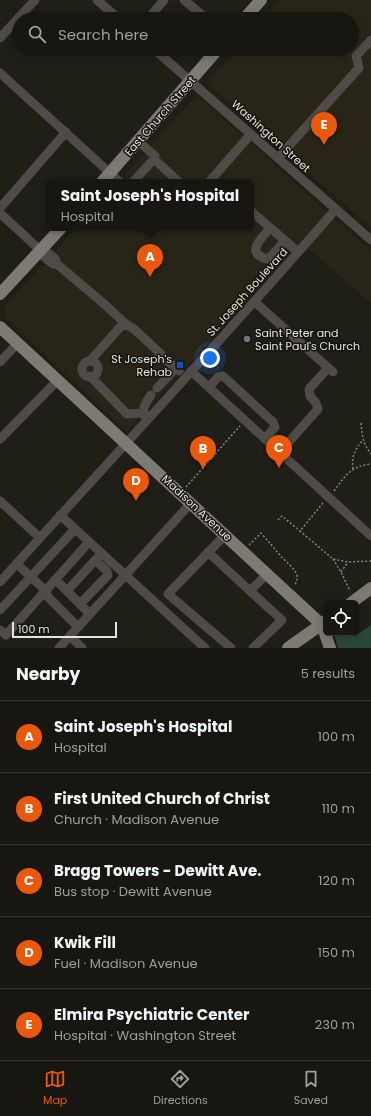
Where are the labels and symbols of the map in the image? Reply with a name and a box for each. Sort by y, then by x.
street label: East Church Street [121,73,199,159]
street label: Washington Street [228,96,314,176]
pin: E [311,112,337,145]
pin: A [137,244,163,277]
street label: St. Joseph Boulevard [203,244,291,340]
place label: Saint Peter and Saint Paul's Church [255,325,360,354]
marker: Saint Peter and Saint Paul's Church [242,334,252,344]
your location [200,348,220,368]
place label: St Joseph's Rehab [111,351,172,380]
marker: St Joseph's Rehab [175,360,185,370]
pin: C [266,435,292,468]
pin: B [190,436,216,469]
pin: D [123,468,149,501]
street label: Madison Avenue [158,471,236,545]
scale bar [12,620,117,639]

